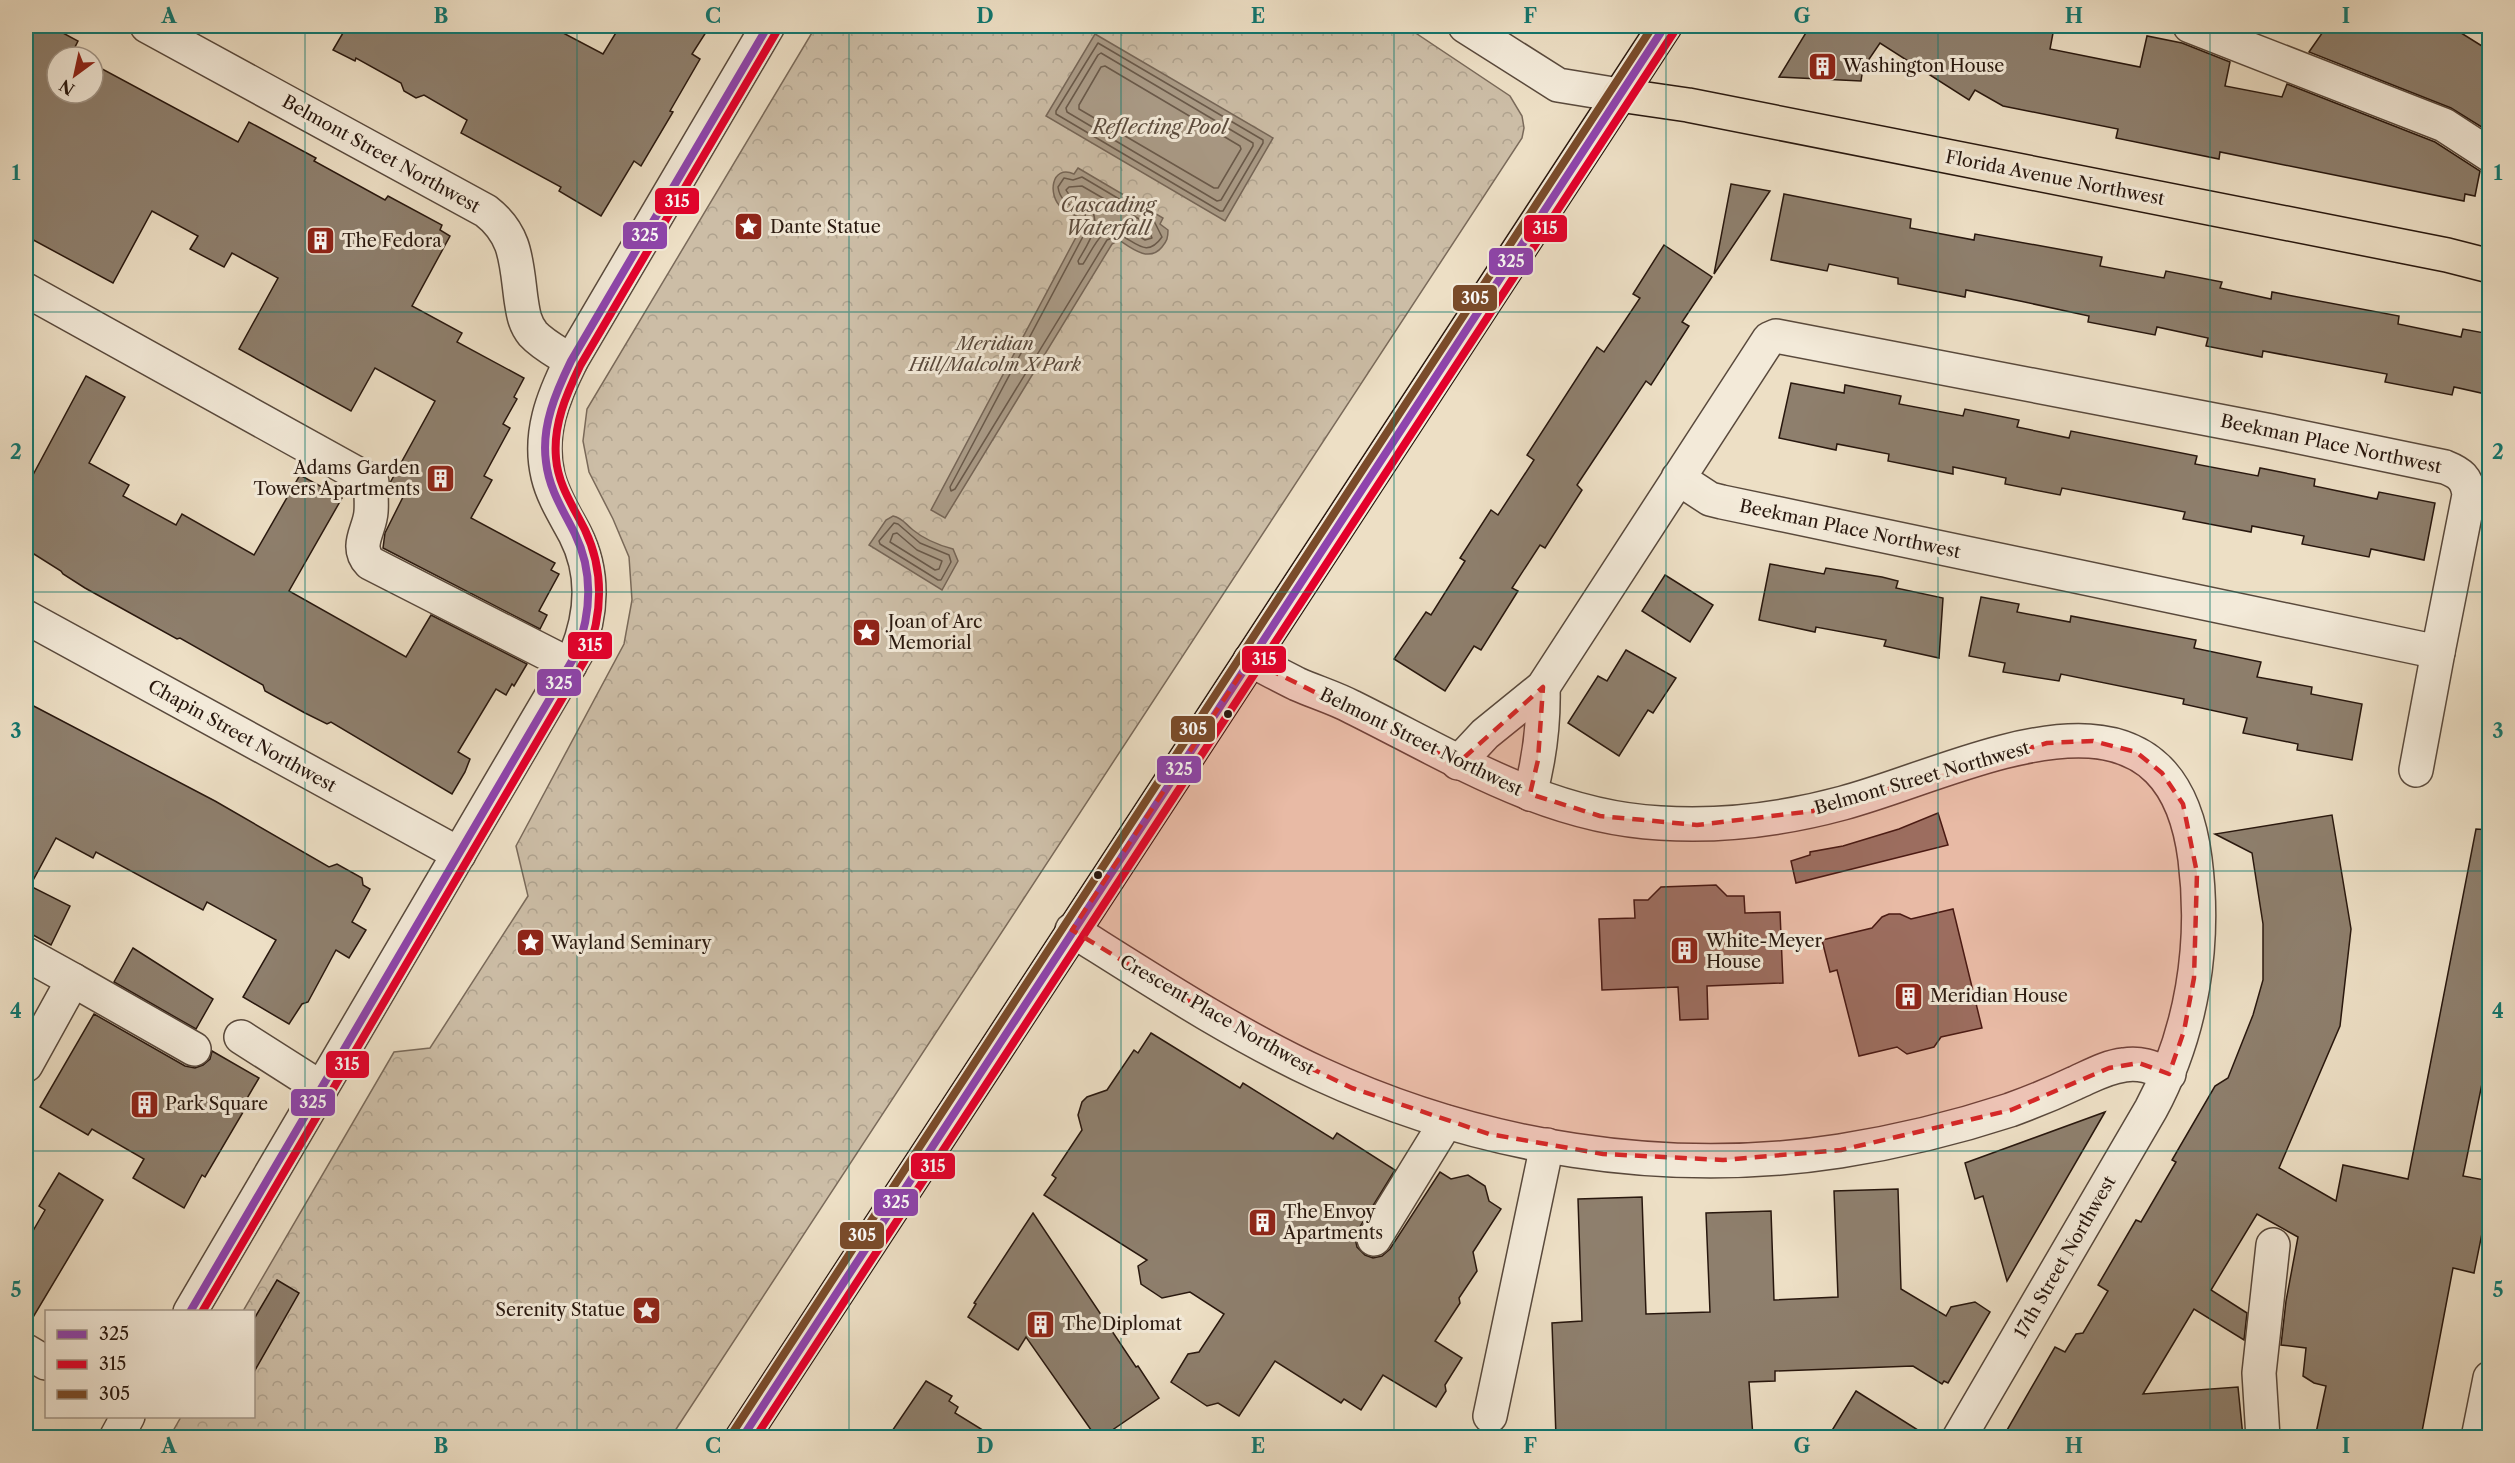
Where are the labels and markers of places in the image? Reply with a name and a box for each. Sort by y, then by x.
building icon: Washington House [1806,50,1838,82]
place label: Washington House [1842,55,2004,77]
place icon: Dante Statue [733,211,765,243]
place label: Dante Statue [770,216,881,238]
building icon: The Fedora [305,225,337,257]
place label: The Fedora [342,230,442,252]
place label: Adams Garden Towers Apartments [254,457,420,500]
building icon: Adams Garden Towers Apartments [425,462,457,494]
place label: Joan of Arc Memorial [885,611,982,654]
place icon: Joan of Arc Memorial [851,616,883,648]
unlabelled marker [1222,708,1234,720]
unlabelled marker [1092,869,1104,881]
place icon: Wayland Seminary [514,927,546,959]
place label: White-Meyer House [1705,930,1823,973]
place label: Wayland Seminary [550,932,712,954]
building icon: White-Meyer House [1669,935,1701,967]
building icon: Meridian House [1893,980,1925,1012]
place label: Meridian House [1930,985,2068,1007]
building icon: Park Square [128,1088,160,1120]
place label: Park Square [165,1093,268,1115]
place label: The Envoy Apartments [1282,1201,1383,1244]
building icon: The Envoy Apartments [1246,1206,1278,1238]
place icon: Serenity Statue [630,1294,662,1326]
place label: Serenity Statue [495,1299,625,1321]
building icon: The Diplomat [1025,1308,1057,1340]
place label: The Diplomat [1062,1313,1182,1335]

